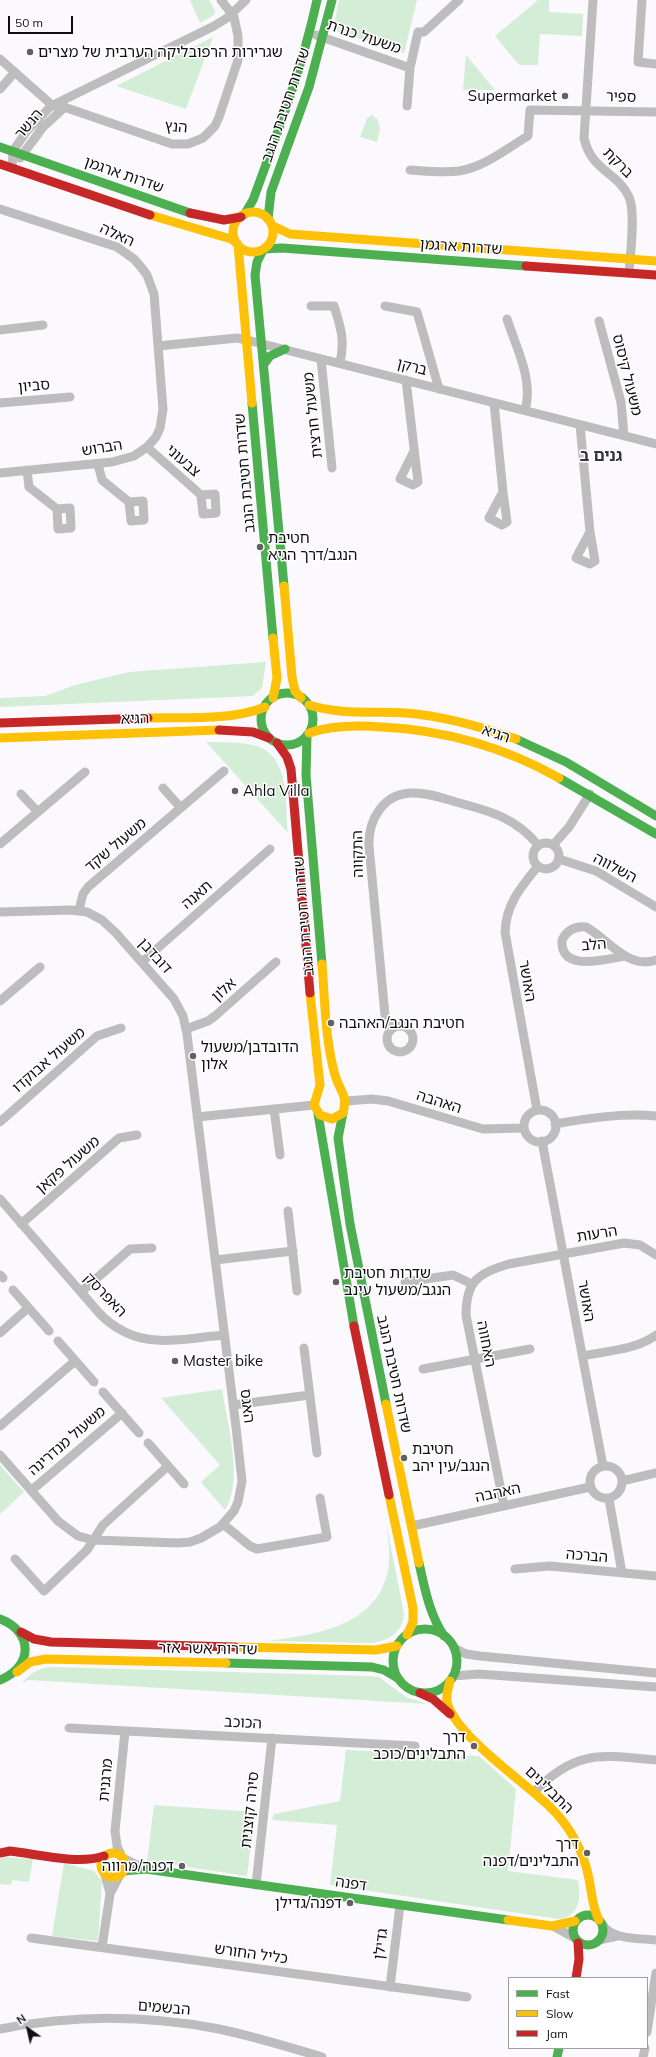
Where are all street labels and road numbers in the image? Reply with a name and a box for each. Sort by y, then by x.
street label: משעול כנרת [325,16,403,58]
street label: שדרות חטיבת הנגב [258,45,314,165]
street label: ספיר [605,87,637,107]
street label: הנשר [11,105,47,143]
street label: הנץ [164,117,188,137]
street label: ברקת [599,144,637,182]
street label: שדרות ארגמן [82,153,166,197]
street label: האלה [97,219,137,251]
street label: שדרות ארגמן [419,235,503,259]
street label: משעול קיסוס [608,332,646,418]
street label: ברקן [395,355,429,379]
street label: משעול חרצית [300,371,326,459]
street label: סביון [17,376,51,396]
street label: שדרות חטיבת הנגב [231,412,259,534]
street label: הברוש [80,436,124,460]
street label: צבעוני [162,441,204,481]
street label: הגיא [120,710,150,728]
street label: הגיא [480,721,512,747]
street label: משעול שקד [82,814,150,876]
street label: התקווה [349,830,367,878]
street label: השלווה [590,849,640,887]
street label: שדרות חטיבת הנגב [290,855,318,977]
street label: תאנה [178,877,216,913]
street label: דובדבן [134,934,176,978]
street label: הלב [581,935,607,955]
street label: האושר [514,959,540,1003]
street label: אלון [208,974,240,1006]
street label: משעול אבוקדו [9,1023,89,1097]
street label: האהבה [414,1086,464,1118]
street label: משעול פקאן [32,1132,104,1198]
street label: הרעות [575,1222,619,1246]
street label: האפרסק [80,1269,130,1321]
street label: האושר [573,1279,599,1323]
street label: שדרות חטיבת הנגב [373,1313,415,1435]
street label: האחווה [473,1319,499,1369]
street label: האגס [236,1388,258,1424]
street label: משעול מנדרינה [25,1403,109,1479]
street label: האהבה [473,1479,523,1507]
street label: הברכה [565,1545,609,1567]
street label: שדרות אשר אזר [158,1639,258,1659]
street label: הכוכב [224,1713,262,1733]
street label: מרגנית [95,1758,117,1802]
street label: התבלינים [521,1763,577,1817]
street label: סירה קוצנית [237,1771,263,1849]
street label: דפנה [334,1873,368,1895]
street label: גדילן [370,1928,392,1960]
street label: כליל החורש [213,1940,289,1968]
street label: הבשמים [137,1997,191,2019]

